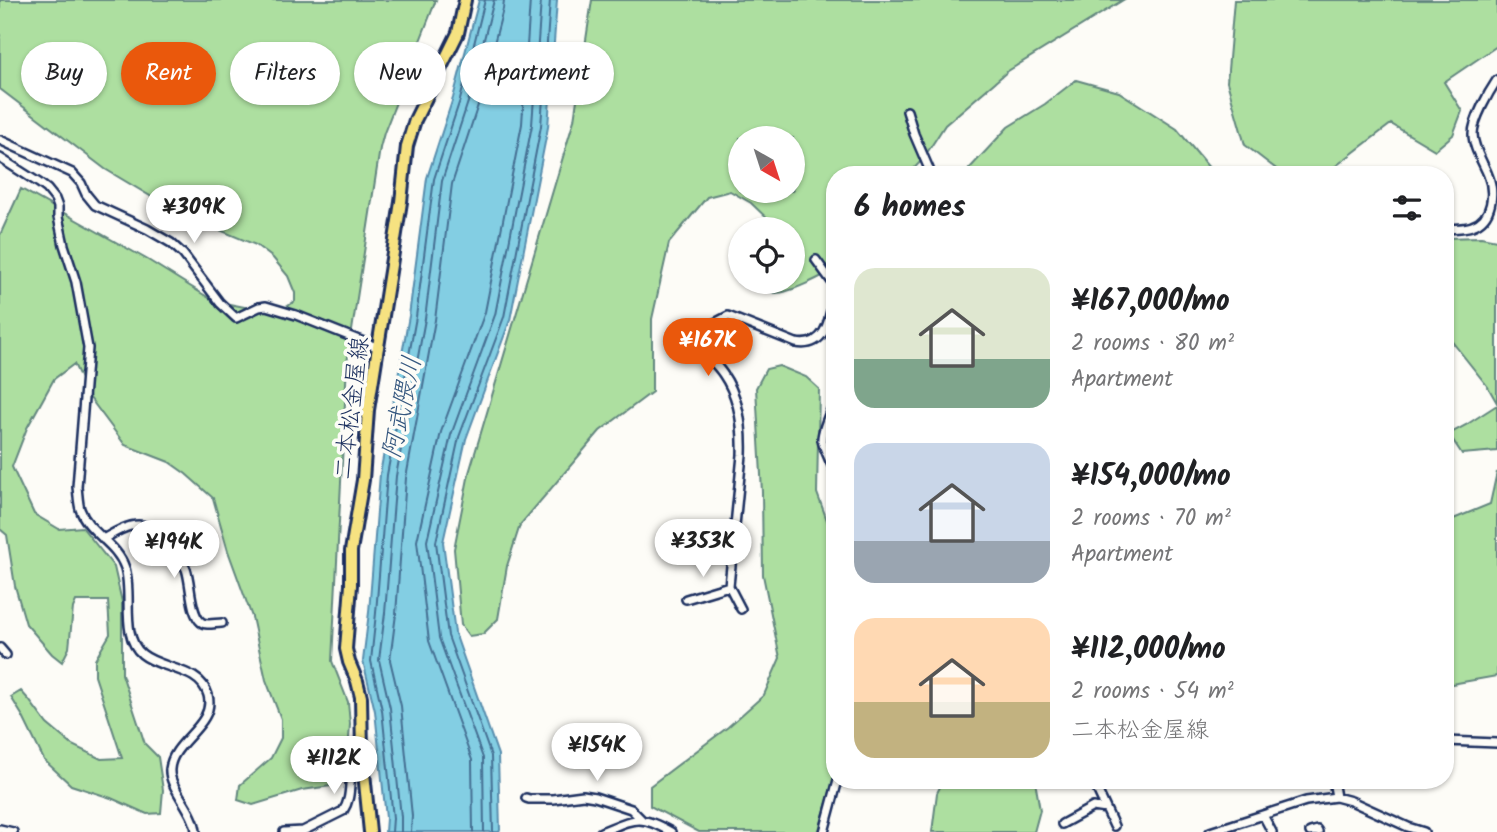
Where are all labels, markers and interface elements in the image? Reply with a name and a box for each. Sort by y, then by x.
chip: Buy [21,42,107,105]
chip: Rent [121,42,216,105]
chip: Filters [230,42,340,105]
chip: New [354,42,446,105]
chip: Apartment [460,42,614,105]
north arrow [728,126,805,203]
map controls [728,126,805,294]
text: 6 homes [854,184,966,232]
pin: ¥309K [145,186,243,245]
icon: filters [1388,189,1426,227]
text: ¥309K [162,190,226,226]
button: locate [728,217,805,294]
text: ¥167,000/mo [1071,278,1230,326]
icon: home [910,296,994,380]
pin: ¥167K [659,318,757,378]
text: ¥167K [679,323,737,359]
text: 2 rooms · 80 m² [1071,326,1234,362]
street label: 二本松金屋線 [324,334,381,482]
water label: 阿武隈川 [372,352,434,463]
text: Apartment [1071,362,1173,398]
text: ¥154,000/mo [1071,453,1231,501]
icon: home [910,471,994,555]
text: 2 rooms · 70 m² [1071,501,1231,537]
pin: ¥194K [125,520,223,580]
pin: ¥353K [654,520,752,579]
text: ¥353K [671,524,735,560]
text: ¥194K [144,525,204,561]
text: Apartment [1071,537,1173,573]
text: ¥112,000/mo [1071,626,1226,674]
icon: home [910,646,994,730]
text: 2 rooms · 54 m² [1071,674,1234,710]
text: 二本松金屋線 [1071,713,1209,749]
pin: ¥154K [548,724,646,783]
text: ¥154K [567,728,627,764]
pin: ¥112K [285,736,383,796]
text: ¥112K [306,741,362,777]

